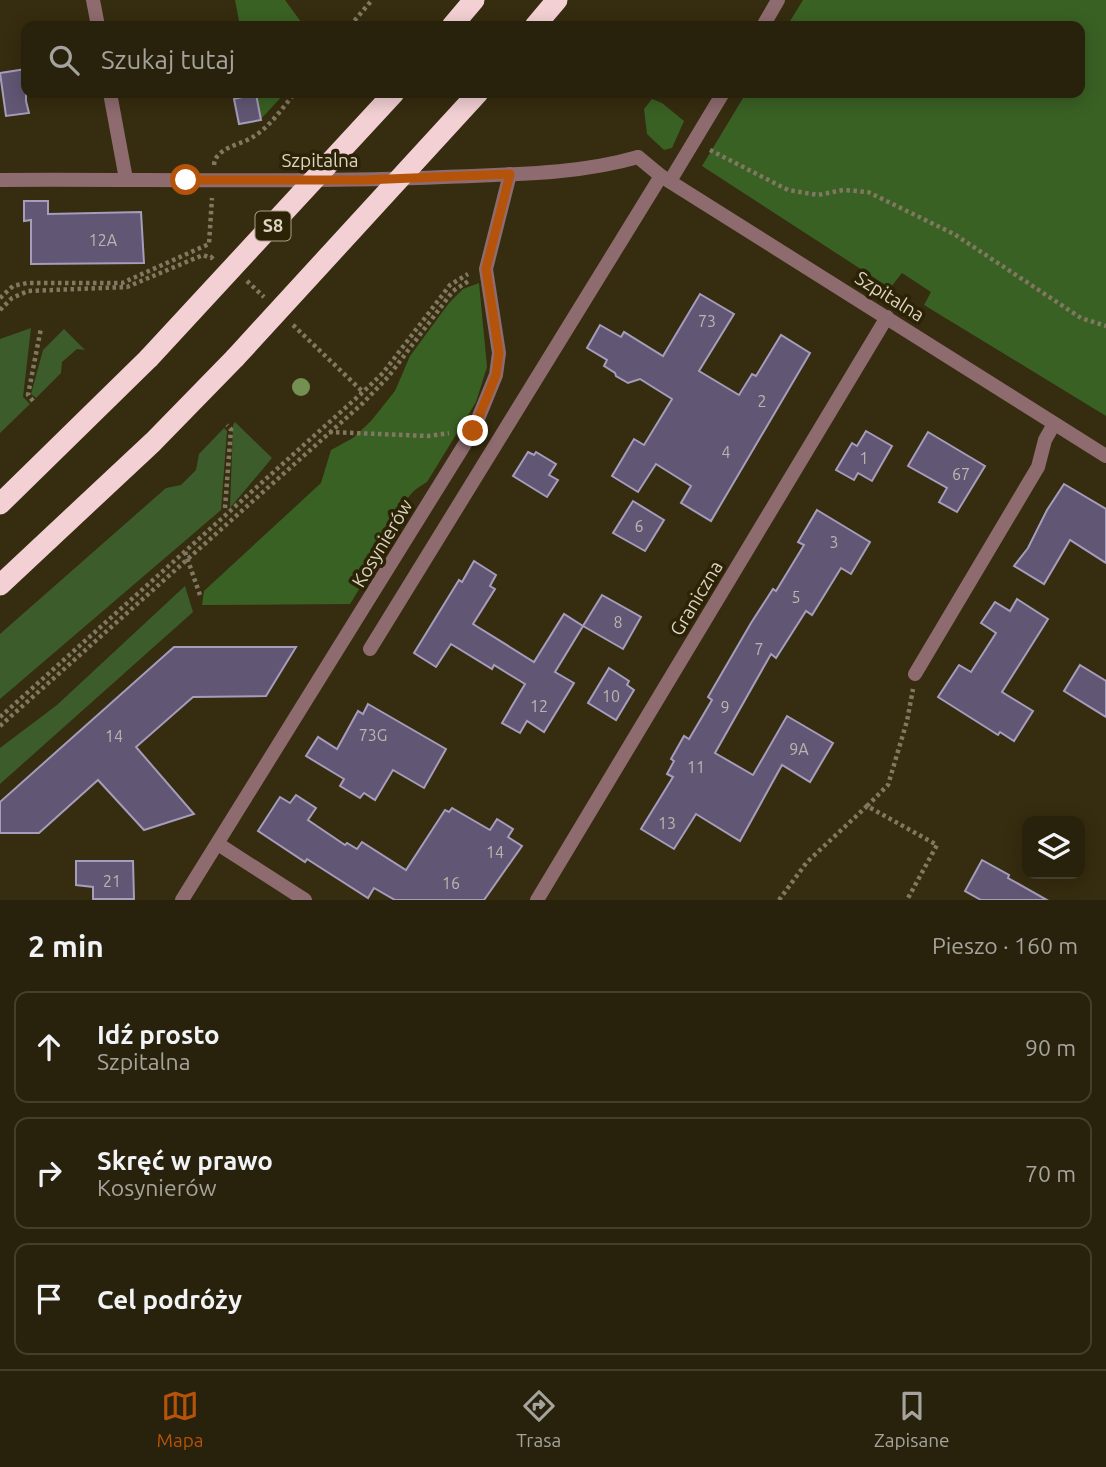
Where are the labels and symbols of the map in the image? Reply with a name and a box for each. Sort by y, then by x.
street label: Szpitalna [281,149,359,171]
route start [170,164,201,195]
road number: S8 [256,211,290,240]
house number: 12A [89,231,118,249]
street label: Szpitalna [851,266,929,326]
house number: 73 [698,312,716,330]
house number: 2 [757,392,767,410]
route end [457,415,488,446]
house number: 4 [721,443,731,461]
house number: 1 [859,449,869,467]
house number: 67 [952,465,970,483]
street label: Kosynierów [347,495,417,591]
house number: 6 [634,517,644,535]
house number: 3 [829,533,839,551]
street label: Graniczna [665,557,727,639]
house number: 5 [791,588,801,606]
house number: 8 [613,613,623,631]
house number: 7 [754,640,764,658]
house number: 10 [602,687,620,705]
house number: 12 [530,697,548,715]
house number: 9 [720,698,730,716]
house number: 73G [359,726,387,744]
house number: 14 [105,727,123,745]
house number: 9A [789,740,809,758]
house number: 11 [687,758,705,776]
house number: 13 [658,814,676,832]
house number: 14 [486,843,504,861]
house number: 21 [103,872,121,890]
house number: 16 [442,874,460,892]

